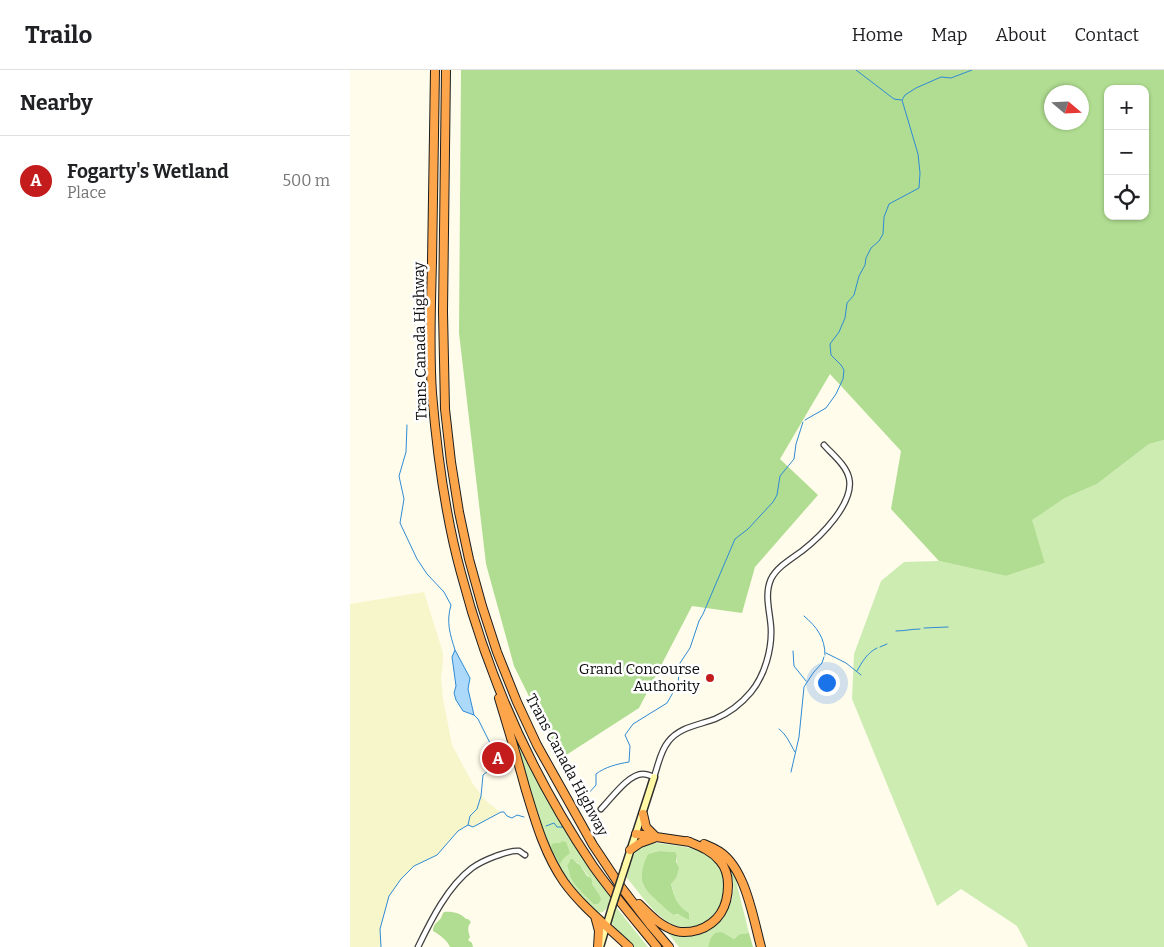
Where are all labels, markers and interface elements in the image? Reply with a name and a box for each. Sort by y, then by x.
text: Trailo [25,21,92,49]
text: Home [852,24,903,46]
text: Map [931,24,967,46]
text: About [995,24,1046,46]
text: Contact [1074,24,1139,46]
north arrow [1044,85,1089,130]
map controls [1104,85,1149,220]
button: + [1104,85,1149,130]
text: Nearby [20,90,93,116]
button: − [1104,130,1149,175]
text: Fogarty's Wetland [67,160,229,183]
text: A [30,171,42,190]
text: 500 m [282,171,330,190]
button: locate [1104,175,1149,220]
text: Place [67,183,106,202]
street label: Trans Canada Highway [410,262,430,420]
place label: Grand Concourse Authority [579,660,700,695]
your location [814,670,840,696]
marker: Grand Concourse Authority [704,672,716,684]
street label: Trans Canada Highway [522,691,612,839]
pin: A [482,739,514,777]

